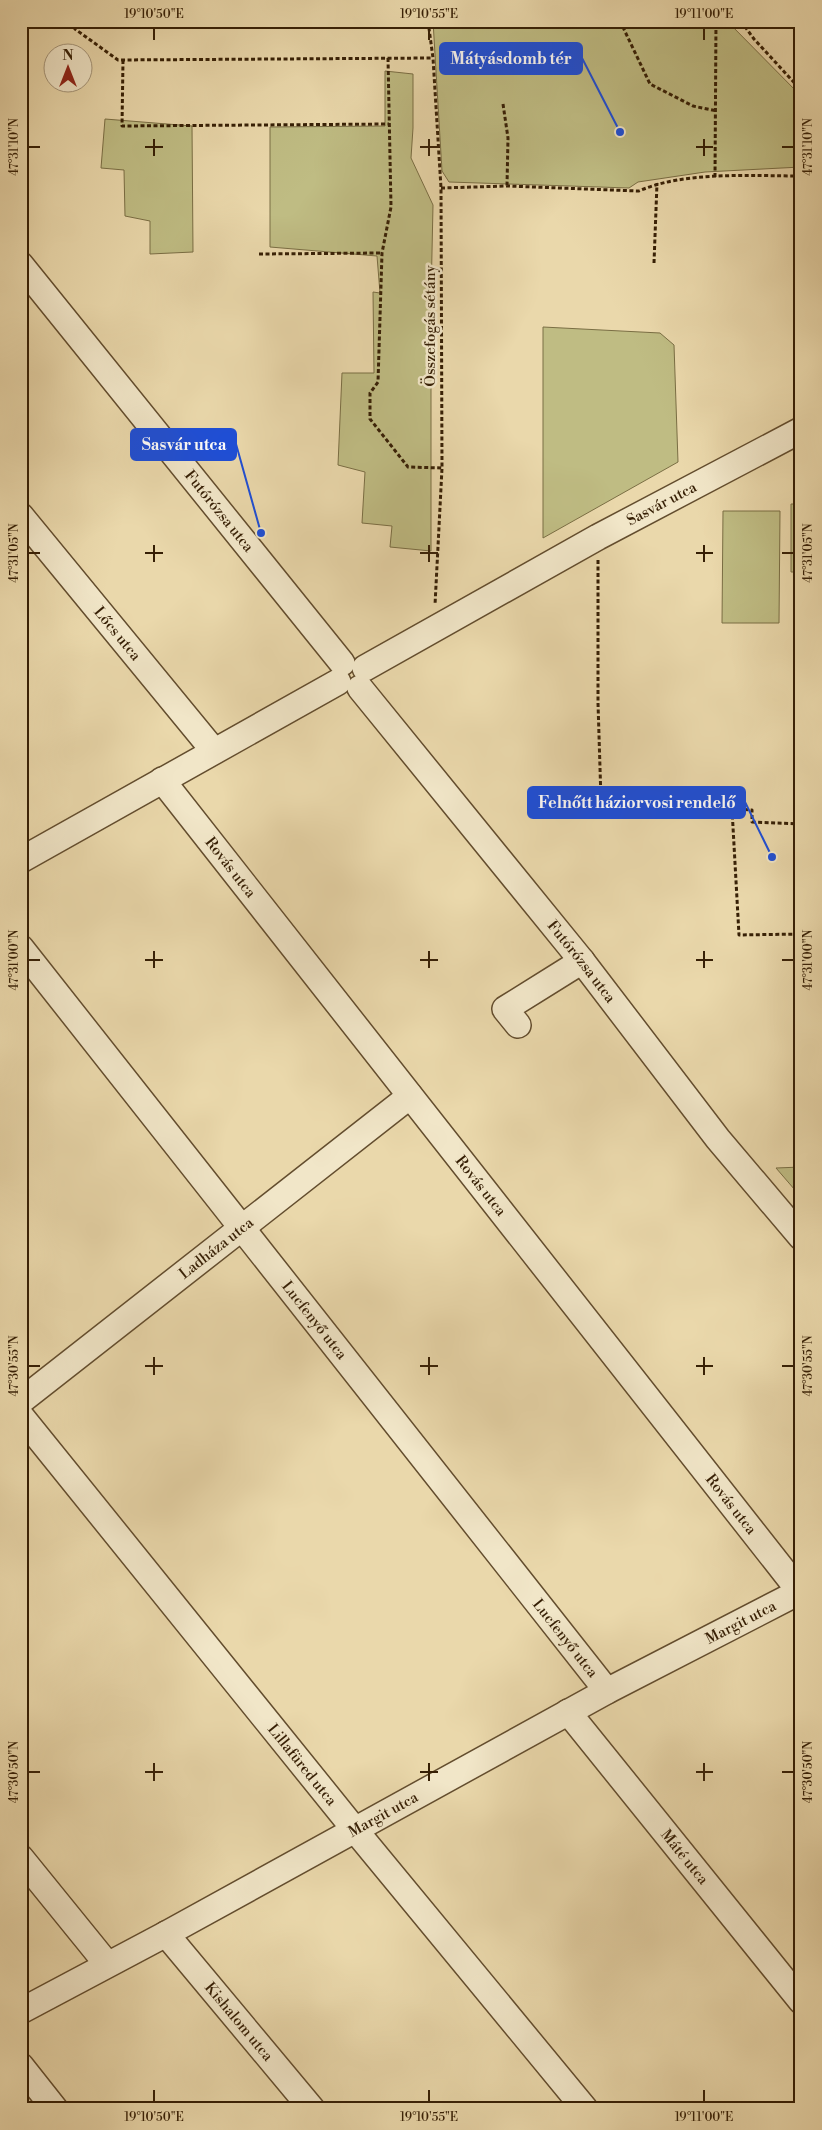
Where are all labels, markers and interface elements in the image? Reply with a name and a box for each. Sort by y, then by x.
text: 19°10'50"E [124,7,184,22]
text: 19°10'55"E [400,7,458,22]
text: 19°11'00"E [675,7,733,22]
north arrow [42,42,92,92]
callout: Mátyásdomb tér [440,43,582,74]
text: N [62,47,74,65]
text: Mátyásdomb tér [450,49,572,69]
text: 47°31'10"N [7,118,22,176]
text: 47°31'10"N [801,118,816,176]
street label: Összefogás sétány [420,264,440,387]
callout: Sasvár utca [131,429,236,460]
text: Sasvár utca [142,435,227,455]
street label: Futórózsa utca [181,466,258,556]
street label: Sasvár utca [623,477,700,530]
text: 47°31'05"N [7,523,22,583]
text: 47°31'05"N [801,523,816,583]
street label: Lőcs utca [90,603,146,665]
callout: Felnőtt háziorvosi rendelő [528,787,745,818]
text: Felnőtt háziorvosi rendelő [538,793,736,813]
street label: Rovás utca [201,833,261,902]
street label: Futórózsa utca [543,916,620,1007]
text: 47°31'00"N [7,930,22,990]
text: 47°31'00"N [801,930,816,990]
street label: Rovás utca [451,1152,511,1220]
street label: Ladháza utca [175,1213,258,1283]
street label: Lucfenyő utca [278,1277,352,1364]
text: 47°30'55"N [7,1335,22,1397]
text: 47°30'55"N [801,1335,816,1397]
street label: Rovás utca [701,1470,761,1539]
street label: Lucfenyő utca [528,1595,602,1682]
street label: Margit utca [702,1596,780,1648]
street label: Lillafüred utca [264,1720,341,1810]
text: 47°30'50"N [7,1741,22,1803]
text: 47°30'50"N [801,1741,816,1803]
street label: Margit utca [345,1787,422,1841]
street label: Máté utca [657,1825,713,1889]
street label: Kishalom utca [201,1978,278,2065]
text: 19°10'50"E [124,2110,184,2125]
text: 19°10'55"E [400,2110,458,2125]
text: 19°11'00"E [675,2110,733,2125]

